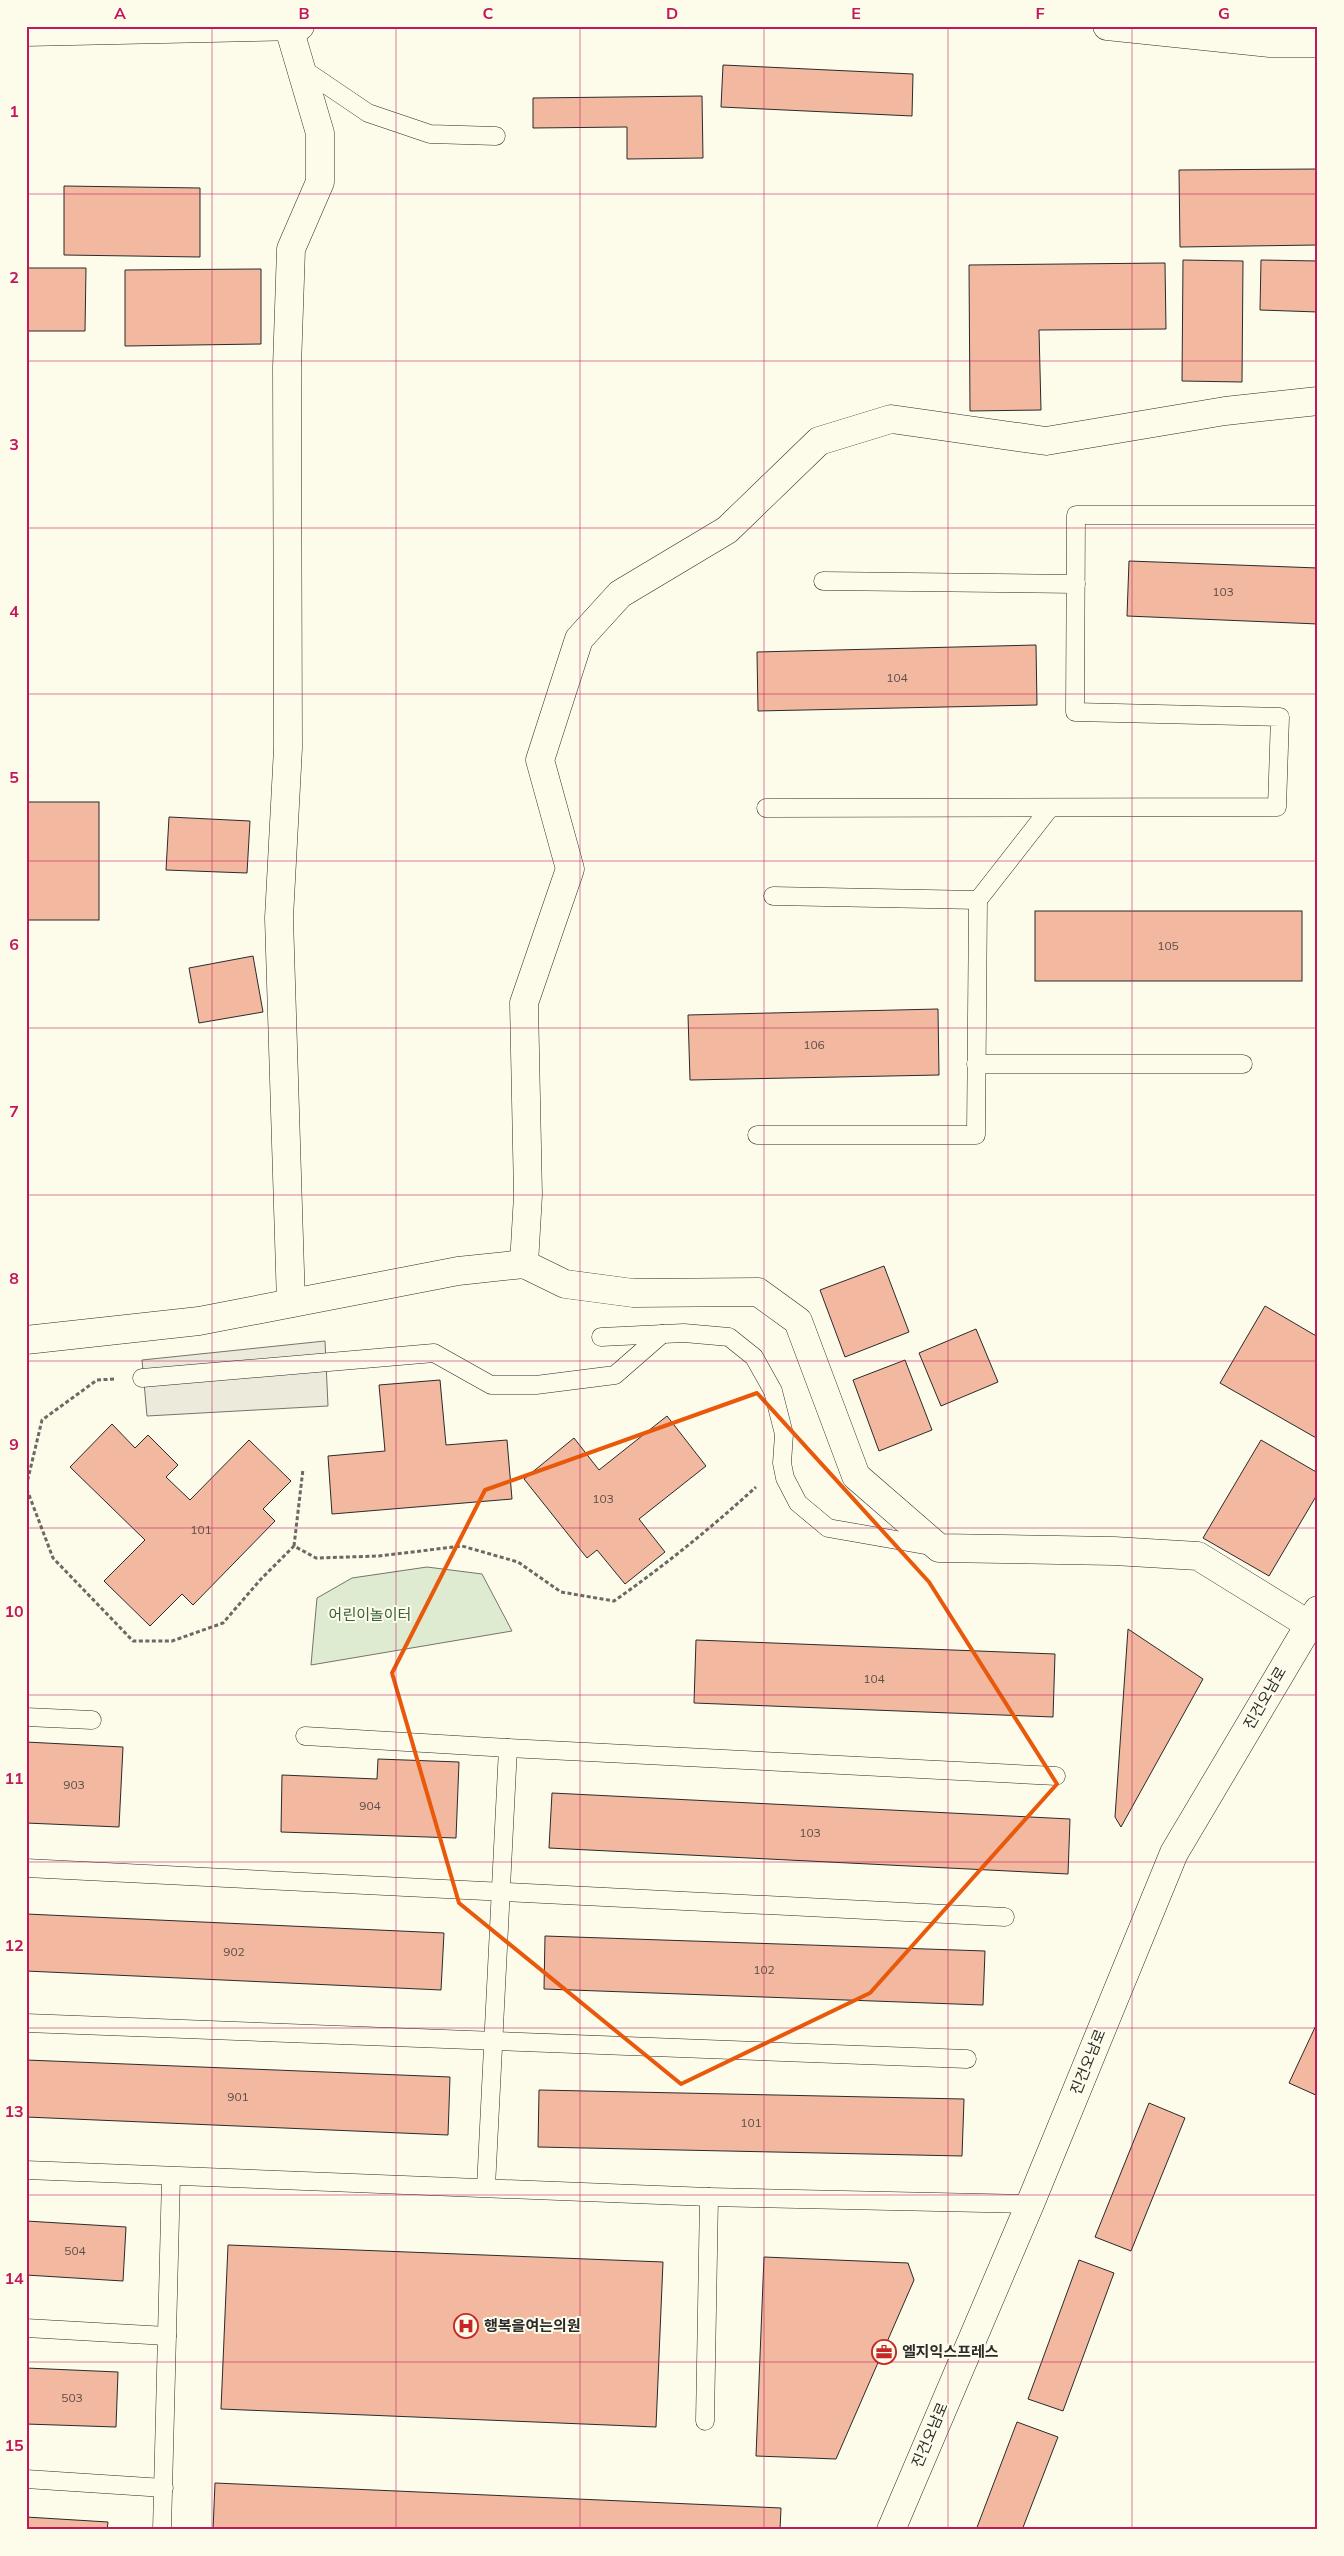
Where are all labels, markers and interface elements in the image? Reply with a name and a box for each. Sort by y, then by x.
text: A [114,3,126,23]
text: B [298,3,310,23]
text: C [483,3,494,23]
text: D [666,3,678,23]
text: E [851,3,861,23]
text: F [1035,3,1045,23]
text: G [1218,3,1230,23]
text: 1 [9,101,19,121]
text: 2 [9,267,19,287]
text: 3 [9,434,19,454]
house number: 103 [1212,584,1234,599]
text: 4 [9,601,19,621]
house number: 104 [886,670,908,685]
text: 5 [9,767,19,787]
text: 6 [9,934,19,954]
house number: 105 [1157,938,1179,953]
house number: 106 [803,1037,825,1052]
text: 7 [9,1101,19,1121]
text: 8 [9,1268,19,1288]
text: 9 [9,1434,19,1454]
house number: 103 [592,1491,614,1506]
house number: 101 [190,1522,212,1537]
text: 10 [4,1601,24,1621]
park label: 어린이놀이터 [329,1605,411,1624]
street label: 진건오남로 [1239,1663,1290,1732]
house number: 104 [863,1671,885,1686]
text: 11 [4,1768,24,1788]
house number: 903 [63,1777,85,1792]
house number: 904 [359,1798,381,1813]
house number: 103 [799,1825,821,1840]
text: 12 [4,1935,24,1955]
house number: 902 [223,1944,245,1959]
house number: 102 [753,1962,775,1977]
street label: 진건오남로 [1066,2026,1109,2097]
house number: 901 [227,2089,249,2104]
text: 13 [4,2101,24,2121]
house number: 101 [740,2115,762,2130]
house number: 504 [64,2243,86,2258]
text: 14 [4,2268,24,2288]
hospital icon: 행복을여는의원 [453,2313,479,2339]
place label: 행복을여는의원 [484,2316,581,2335]
office icon: 엘지익스프레스 [871,2339,897,2365]
place label: 엘지익스프레스 [902,2342,999,2361]
house number: 503 [61,2390,83,2405]
street label: 진건오남로 [907,2399,952,2470]
text: 15 [4,2435,24,2455]

